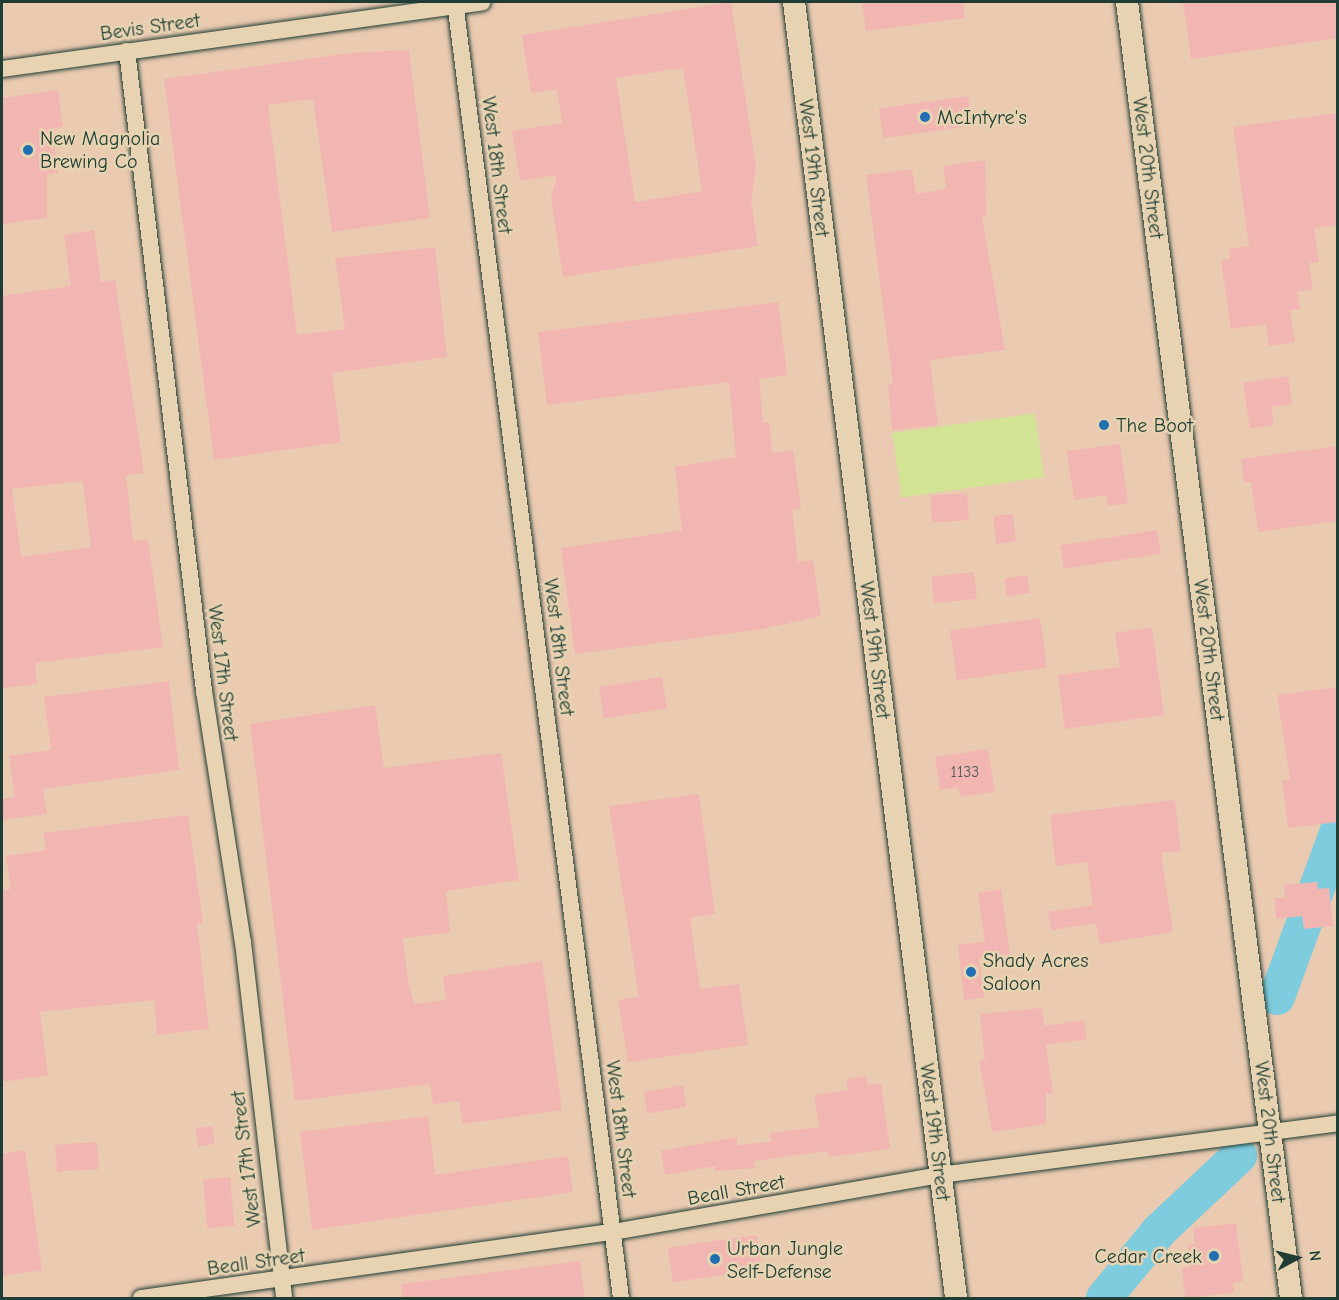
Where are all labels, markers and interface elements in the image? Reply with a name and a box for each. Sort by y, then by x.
street label: Bevis Street [99,8,201,46]
street label: West 18th Street [477,95,517,235]
street label: West 20th Street [1127,96,1169,240]
street label: West 19th Street [794,98,834,238]
place label: McIntyre's [937,105,1027,129]
marker: McIntyre's [918,110,932,124]
place label: New Magnolia Brewing Co [40,126,160,173]
marker: New Magnolia Brewing Co [21,143,35,157]
place label: The Boot [1116,413,1193,437]
marker: The Boot [1097,418,1111,432]
street label: West 18th Street [539,577,579,717]
street label: West 20th Street [1188,578,1230,722]
street label: West 19th Street [855,580,895,720]
street label: West 17th Street [203,603,243,743]
house number: 1133 [951,762,979,782]
place label: Shady Acres Saloon [983,948,1088,995]
marker: Shady Acres Saloon [964,965,978,979]
street label: West 18th Street [601,1059,641,1199]
street label: West 20th Street [1249,1060,1291,1204]
street label: West 19th Street [915,1062,955,1202]
street label: West 17th Street [226,1089,266,1229]
street label: Beall Street [686,1170,786,1210]
north arrow [1267,1228,1327,1288]
place label: Urban Jungle Self-Defense [727,1236,843,1283]
street label: Beall Street [206,1243,306,1281]
place label: Cedar Creek [1095,1244,1202,1268]
marker: Cedar Creek [1207,1249,1221,1263]
text: N [1305,1250,1324,1262]
marker: Urban Jungle Self-Defense [708,1252,722,1266]

